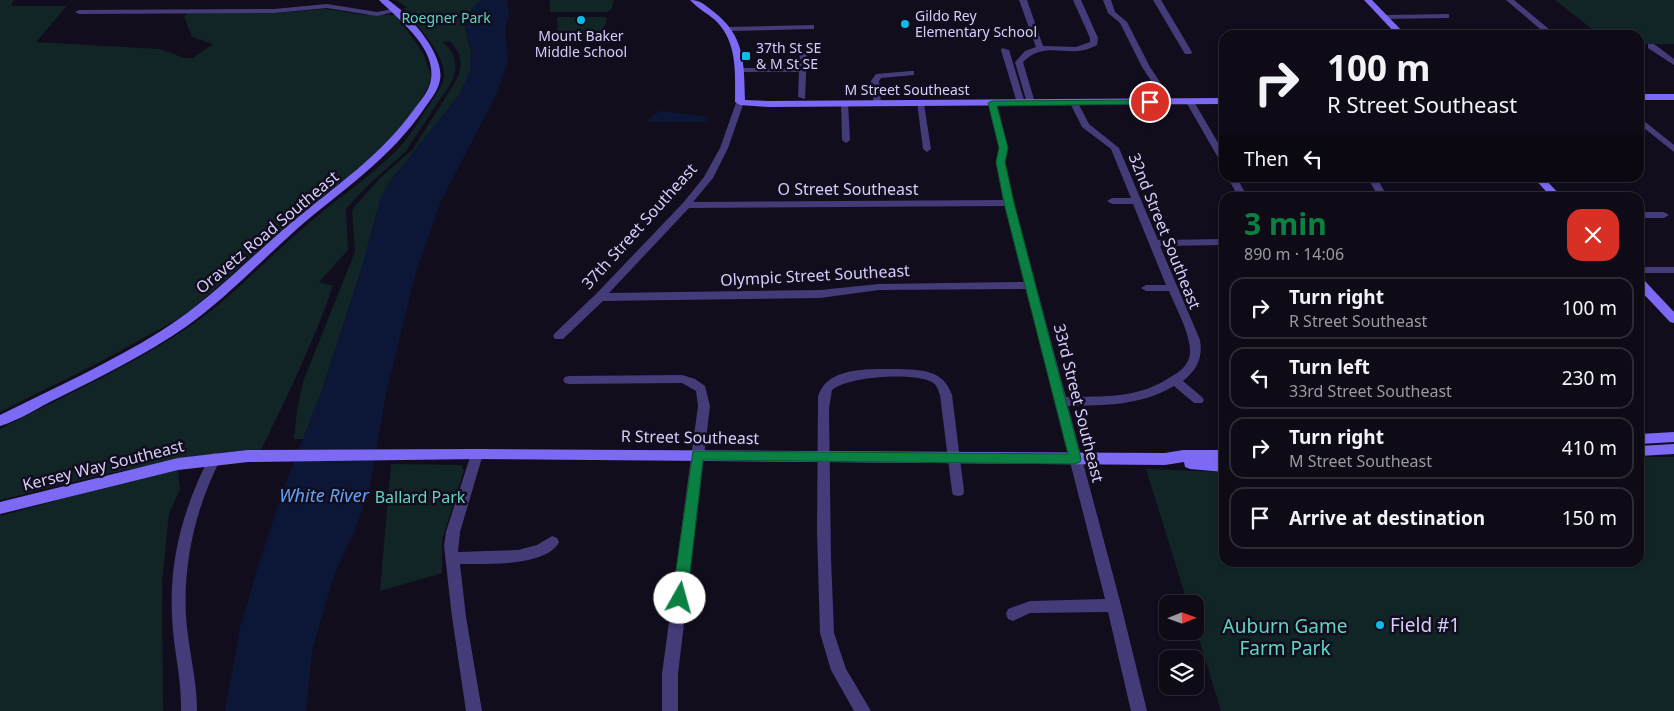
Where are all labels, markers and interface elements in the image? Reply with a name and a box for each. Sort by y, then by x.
place label: Gildo Rey Elementary School [915,6,1037,41]
park label: Roegner Park [401,8,491,27]
marker: Mount Baker Middle School [575,14,587,26]
marker: Gildo Rey Elementary School [899,18,911,30]
place label: Mount Baker Middle School [535,26,627,61]
place label: 37th St SE & M St SE [756,38,821,73]
text: 100 m [1327,44,1430,91]
marker: 37th St SE & M St SE [740,50,752,62]
icon: right [1244,50,1309,115]
street label: M Street Southeast [844,80,970,99]
pin [1129,81,1171,123]
icon: arrive [1136,88,1164,116]
text: R Street Southeast [1327,89,1517,119]
icon: left [1299,145,1327,173]
text: Then [1244,146,1289,172]
street label: 32nd Street Southeast [1124,150,1206,313]
street label: 37th Street Southeast [576,158,702,294]
street label: Oravetz Road Southeast [191,165,343,298]
street label: O Street Southeast [778,178,919,200]
text: 3 min [1244,203,1327,244]
button: close [1567,209,1619,261]
text: 890 m · 14:06 [1244,243,1344,265]
street label: Olympic Street Southeast [720,259,911,291]
text: Turn right [1289,284,1384,310]
icon: right [1246,294,1274,322]
text: 100 m [1562,295,1617,321]
text: R Street Southeast [1289,310,1427,332]
street label: 33rd Street Southeast [1049,321,1109,485]
text: Turn left [1289,354,1370,380]
icon: left [1246,364,1274,392]
text: 230 m [1562,365,1617,391]
text: 33rd Street Southeast [1289,380,1452,402]
text: Turn right [1289,424,1384,450]
street label: R Street Southeast [621,425,760,449]
street label: Kersey Way Southeast [20,434,186,496]
icon: right [1246,434,1274,462]
text: 410 m [1562,435,1617,461]
text: M Street Southeast [1289,450,1432,472]
water label: White River [279,483,370,507]
park label: Ballard Park [375,486,466,508]
icon: arrive [1246,504,1274,532]
text: Arrive at destination [1289,505,1485,531]
text: 150 m [1562,505,1617,531]
position arrow [653,571,705,623]
north arrow [1159,595,1204,640]
map controls [1159,595,1204,695]
place label: Field #1 [1390,612,1460,638]
park label: Auburn Game Farm Park [1223,613,1347,661]
marker: Field #1 [1374,619,1386,631]
button: layers [1159,650,1204,695]

